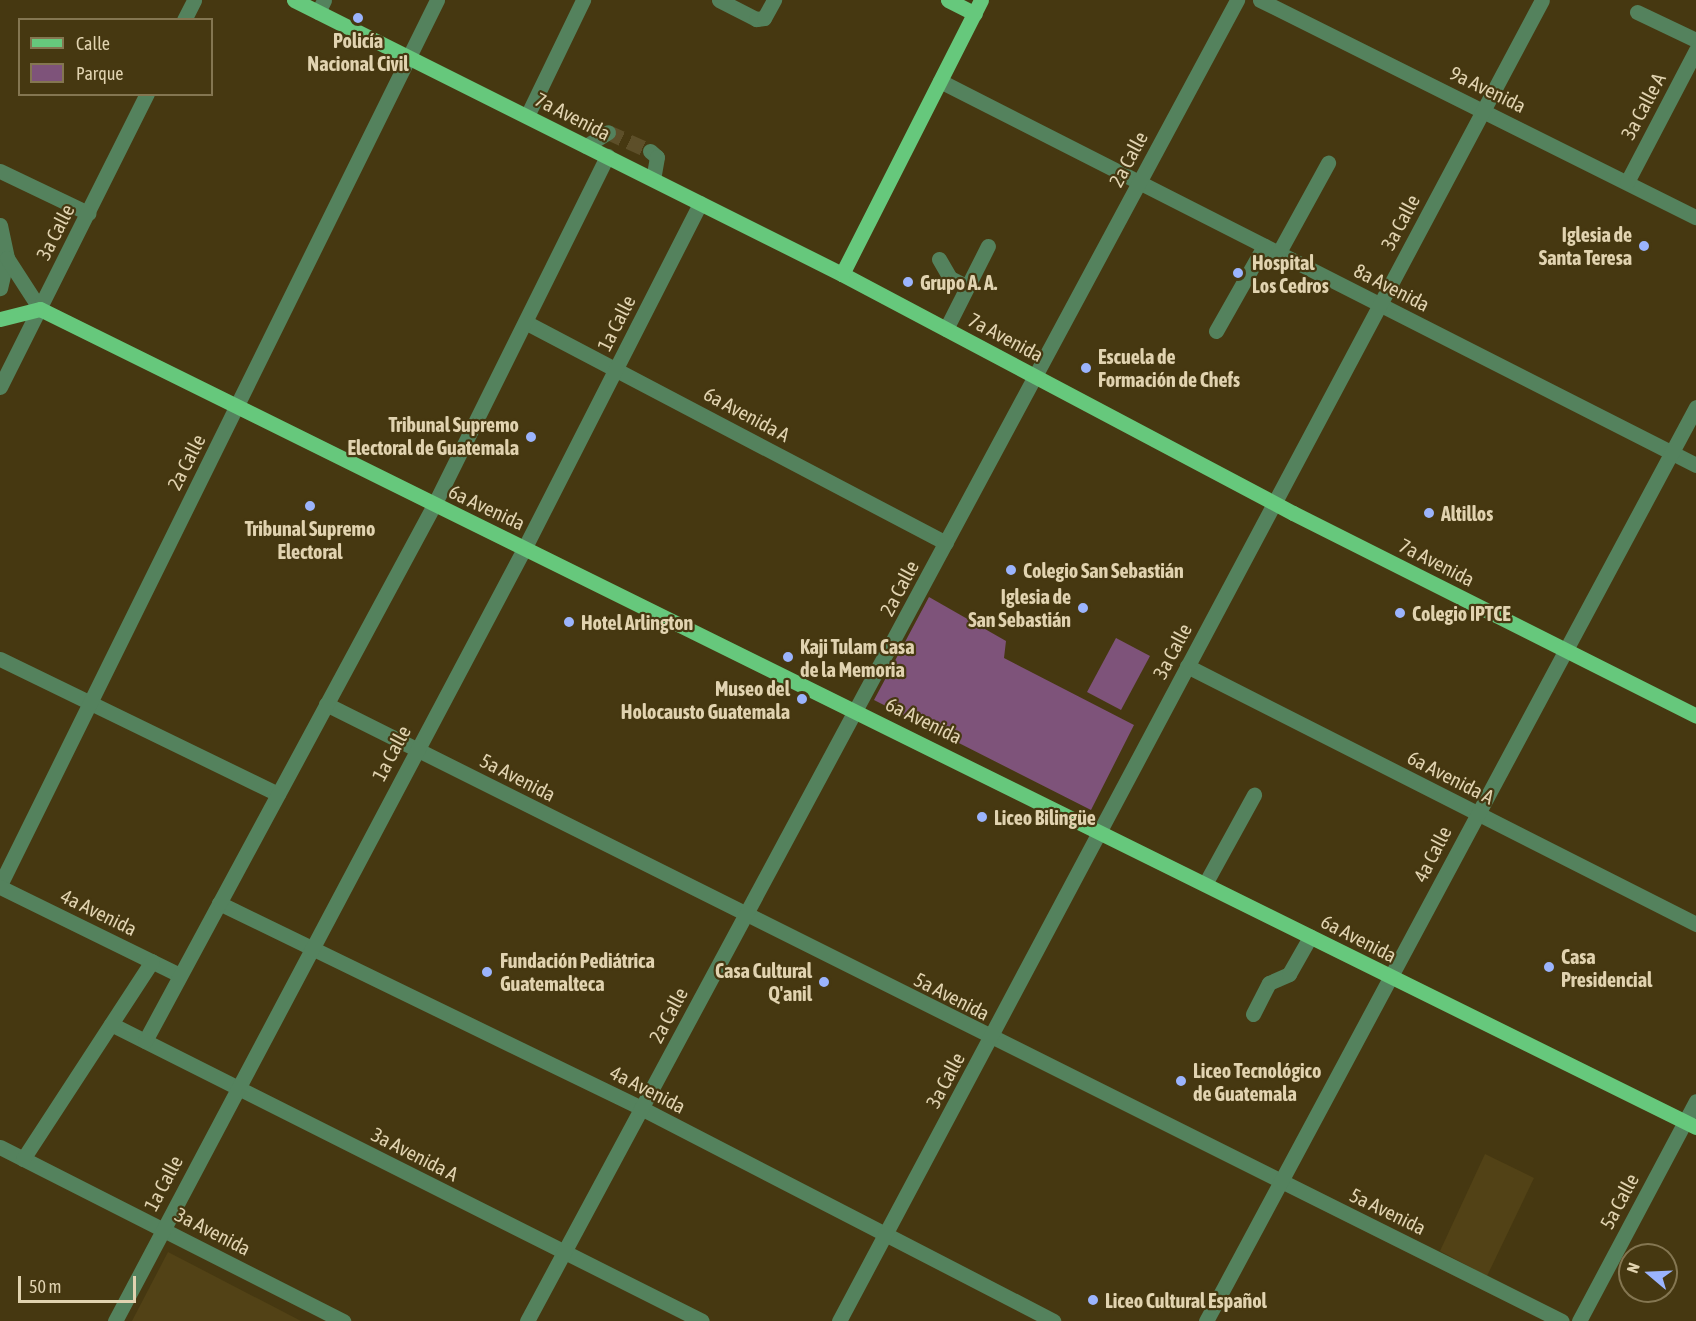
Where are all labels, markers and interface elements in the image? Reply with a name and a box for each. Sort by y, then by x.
marker: Policía Nacional Civil [351,11,365,25]
legend [18,18,213,96]
place label: Policía Nacional Civil [307,28,409,75]
text: Calle [76,33,110,54]
street label: 9a Avenida [1446,60,1530,118]
text: Parque [76,63,124,84]
street label: 3a Calle A [1616,69,1670,143]
street label: 7a Avenida [531,87,615,145]
street label: 2a Calle [1104,127,1152,191]
street label: 3a Calle [1376,190,1424,254]
street label: 3a Calle [31,200,79,264]
place label: Iglesia de Santa Teresa [1539,222,1632,269]
marker: Iglesia de Santa Teresa [1637,239,1651,253]
place label: Hospital Los Cedros [1252,250,1329,297]
street label: 8a Avenida [1350,258,1434,316]
marker: Hospital Los Cedros [1229,264,1247,282]
place label: Grupo A. A. [920,270,997,294]
marker: Grupo A. A. [901,275,915,289]
street label: 1a Calle [592,291,640,355]
street label: 7a Avenida [964,307,1048,367]
place label: Escuela de Formación de Chefs [1098,344,1240,391]
marker: Escuela de Formación de Chefs [1079,361,1093,375]
street label: 6a Avenida A [700,381,794,447]
place label: Tribunal Supremo Electoral de Guatemala [347,413,519,460]
street label: 2a Calle [162,430,210,494]
marker: Tribunal Supremo Electoral de Guatemala [524,430,538,444]
street label: 6a Avenida [445,479,529,535]
marker: Tribunal Supremo Electoral [303,499,317,513]
place label: Altillos [1441,501,1493,525]
marker: Altillos [1422,506,1436,520]
place label: Tribunal Supremo Electoral [245,516,375,563]
street label: 7a Avenida [1395,533,1479,591]
street label: 2a Calle [875,556,923,620]
place label: Colegio San Sebastián [1023,558,1184,582]
marker: Colegio San Sebastián [1004,563,1018,577]
place label: Iglesia de San Sebastián [968,584,1071,631]
marker: Iglesia de San Sebastián [1076,601,1090,615]
place label: Colegio IPTCE [1412,601,1511,625]
marker: Colegio IPTCE [1393,606,1407,620]
place label: Hotel Arlington [581,610,693,634]
marker: Hotel Arlington [562,615,576,629]
street label: 3a Calle [1148,619,1196,683]
place label: Kaji Tulam Casa de la Memoria [800,634,914,681]
marker: Kaji Tulam Casa de la Memoria [781,650,795,664]
place label: Museo del Holocausto Guatemala [621,676,790,723]
street label: 6a Avenida [882,691,966,749]
marker: Museo del Holocausto Guatemala [795,692,809,706]
street label: 1a Calle [367,721,415,785]
street label: 6a Avenida A [1404,745,1498,809]
street label: 5a Avenida [476,748,560,806]
place label: Liceo Bilingüe [994,805,1096,829]
marker: Liceo Bilingüe [975,810,989,824]
street label: 4a Calle [1408,822,1456,886]
street label: 4a Avenida [57,883,141,941]
street label: 6a Avenida [1317,909,1401,967]
place label: Casa Presidencial [1561,944,1652,991]
place label: Fundación Pediátrica Guatemalteca [500,948,655,995]
place label: Casa Cultural Q'anil [715,958,812,1005]
marker: Casa Presidencial [1542,960,1556,974]
marker: Fundación Pediátrica Guatemalteca [478,963,496,981]
street label: 5a Avenida [910,967,994,1025]
marker: Casa Cultural Q'anil [817,975,831,989]
street label: 2a Calle [644,983,692,1047]
street label: 3a Calle [921,1048,969,1112]
place label: Liceo Tecnológico de Guatemala [1193,1058,1321,1105]
street label: 4a Avenida [606,1060,690,1118]
marker: Liceo Tecnológico de Guatemala [1174,1074,1188,1088]
street label: 3a Avenida A [368,1122,462,1186]
street label: 1a Calle [139,1151,187,1215]
street label: 5a Calle [1595,1169,1643,1233]
street label: 5a Avenida [1346,1182,1430,1240]
street label: 3a Avenida [171,1202,255,1260]
north arrow [1618,1243,1678,1303]
text: N [1623,1260,1643,1275]
scale bar [21,1264,140,1302]
text: 50 m [29,1276,61,1297]
place label: Liceo Cultural Español [1105,1288,1267,1312]
marker: Liceo Cultural Español [1086,1293,1100,1307]

